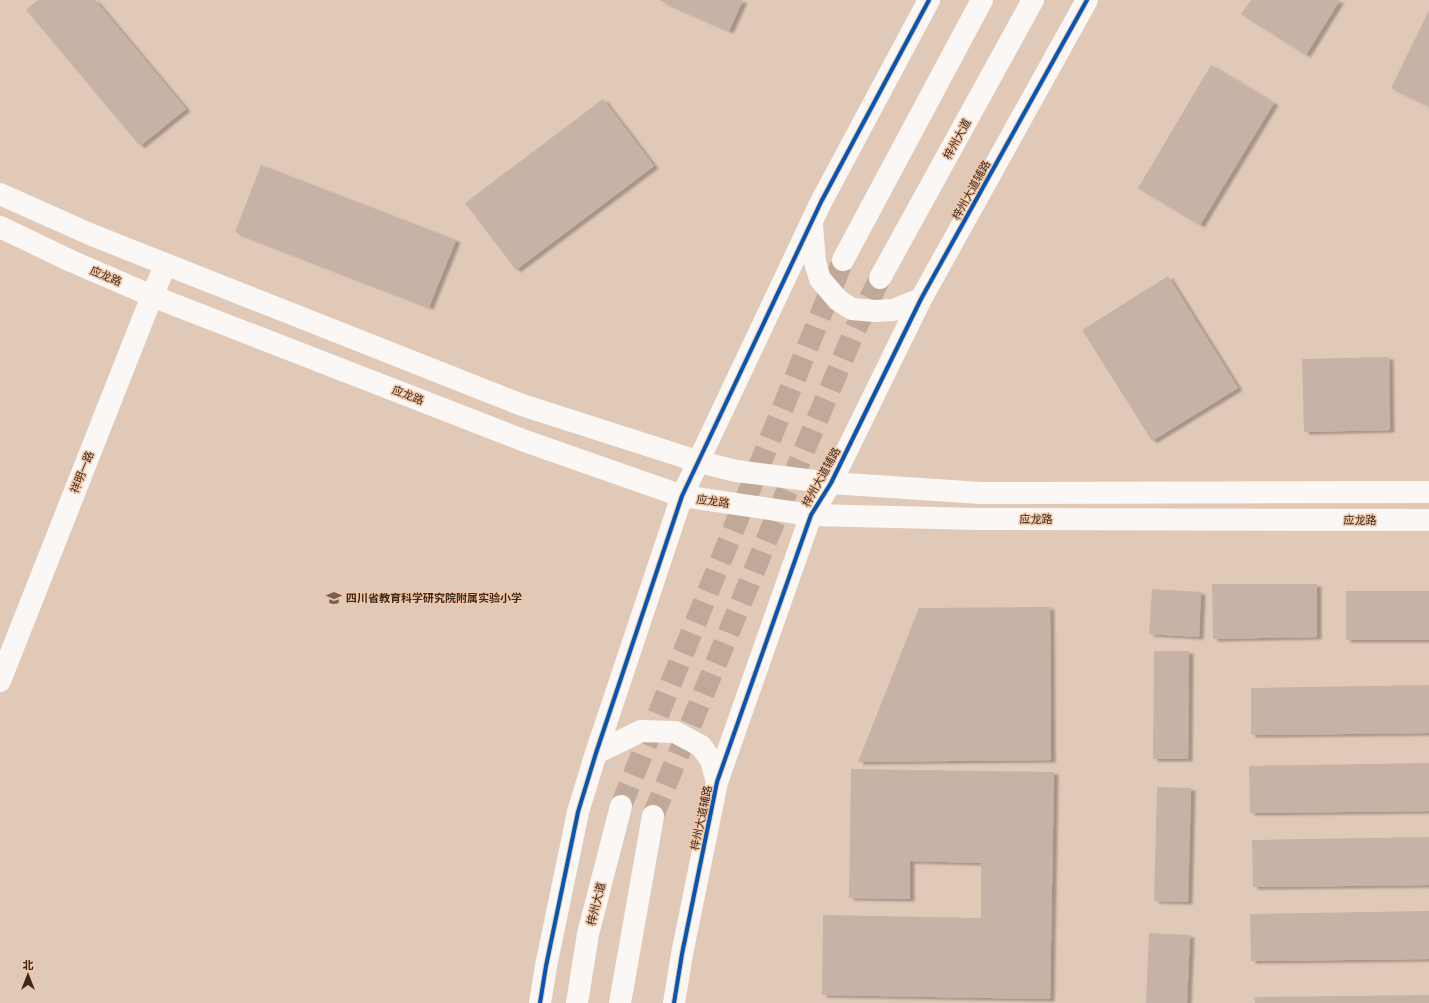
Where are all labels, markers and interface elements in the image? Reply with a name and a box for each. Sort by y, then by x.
street label: 梓州大道 [940,116,974,162]
street label: 梓州大道辅路 [949,158,993,222]
street label: 应龙路 [88,263,124,289]
street label: 应龙路 [390,383,426,407]
street label: 梓州大道辅路 [799,445,843,509]
street label: 祥明一路 [67,449,97,495]
street label: 应龙路 [696,492,730,510]
street label: 应龙路 [1020,512,1053,526]
street label: 应龙路 [1344,513,1377,527]
school or university icon: 四川省教育科学研究院附属实验小学 [325,589,343,607]
place label: 四川省教育科学研究院附属实验小学 [346,591,522,605]
street label: 梓州大道辅路 [687,784,715,852]
street label: 梓州大道 [584,881,608,927]
north arrow [8,955,48,995]
text: 北 [23,958,34,972]

